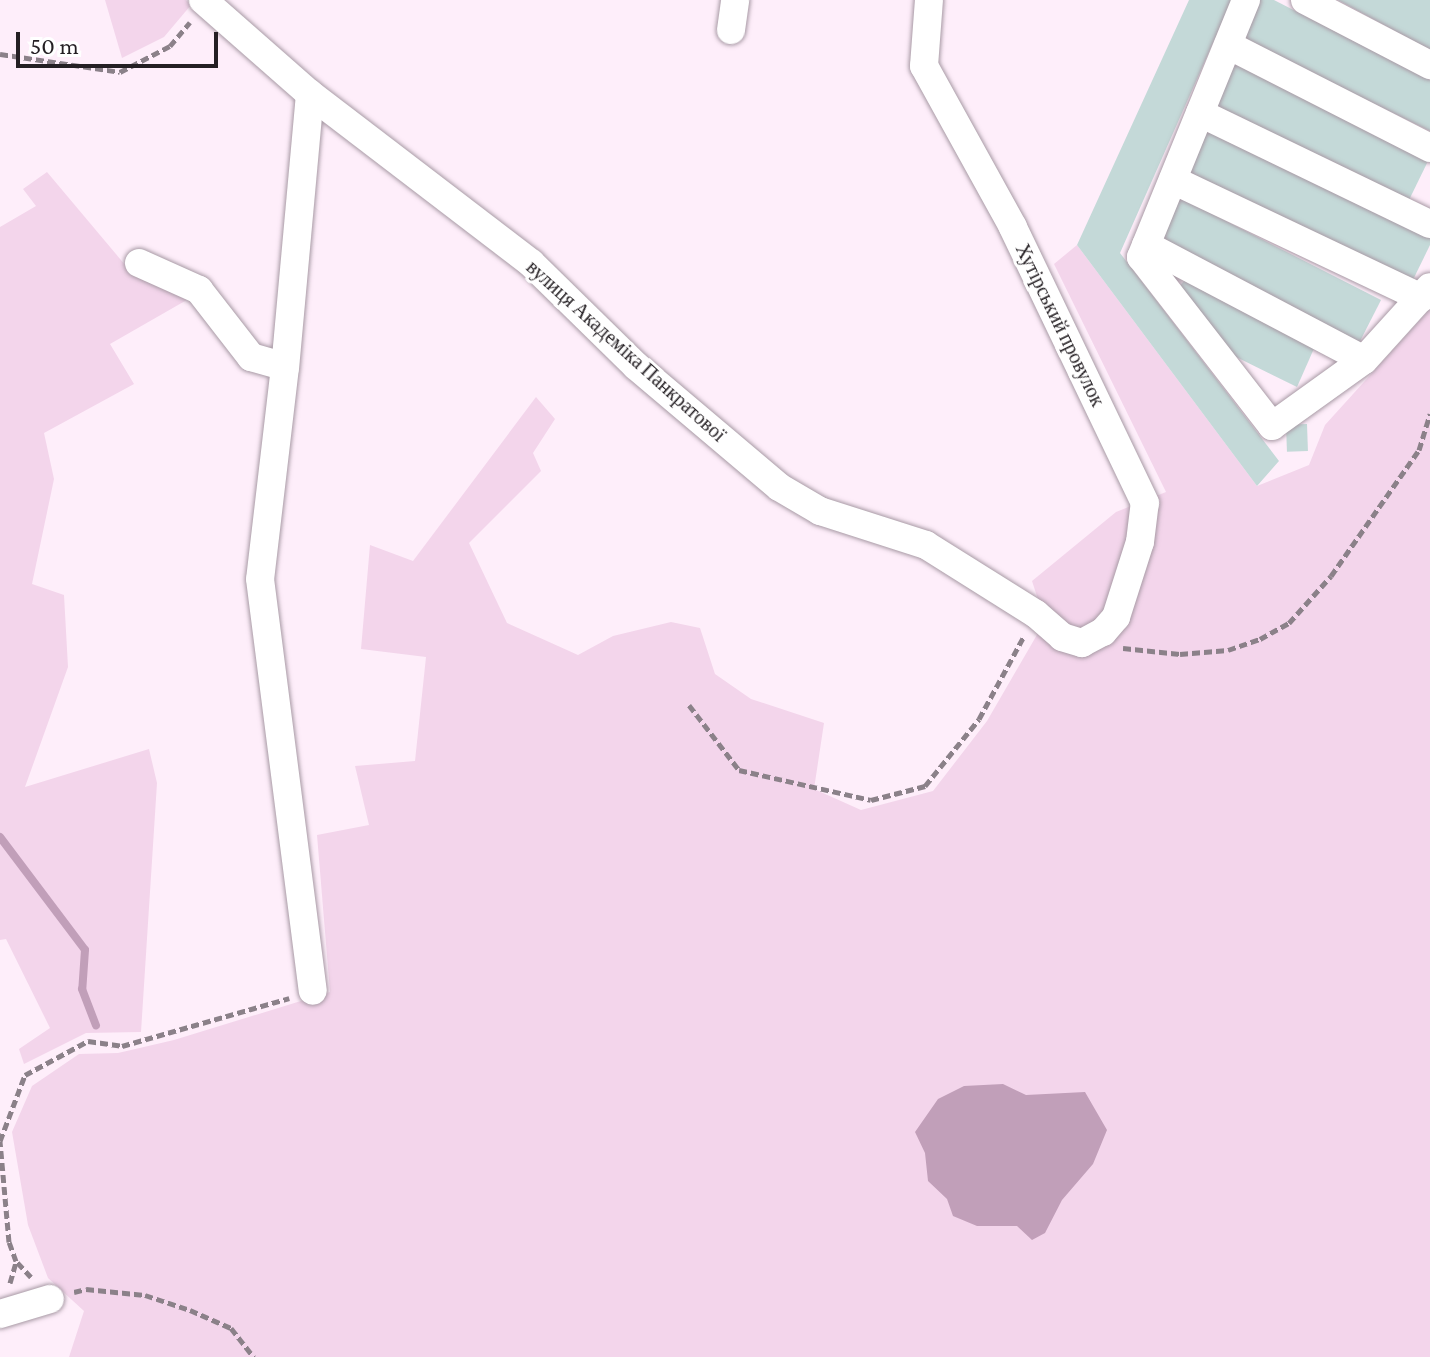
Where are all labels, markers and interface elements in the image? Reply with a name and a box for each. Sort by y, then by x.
scale bar [20,16,222,66]
text: 50 m [30,32,79,59]
street label: Хутірський провулок [1010,240,1110,410]
street label: вулиця Академіка Панкратової [521,255,731,447]

